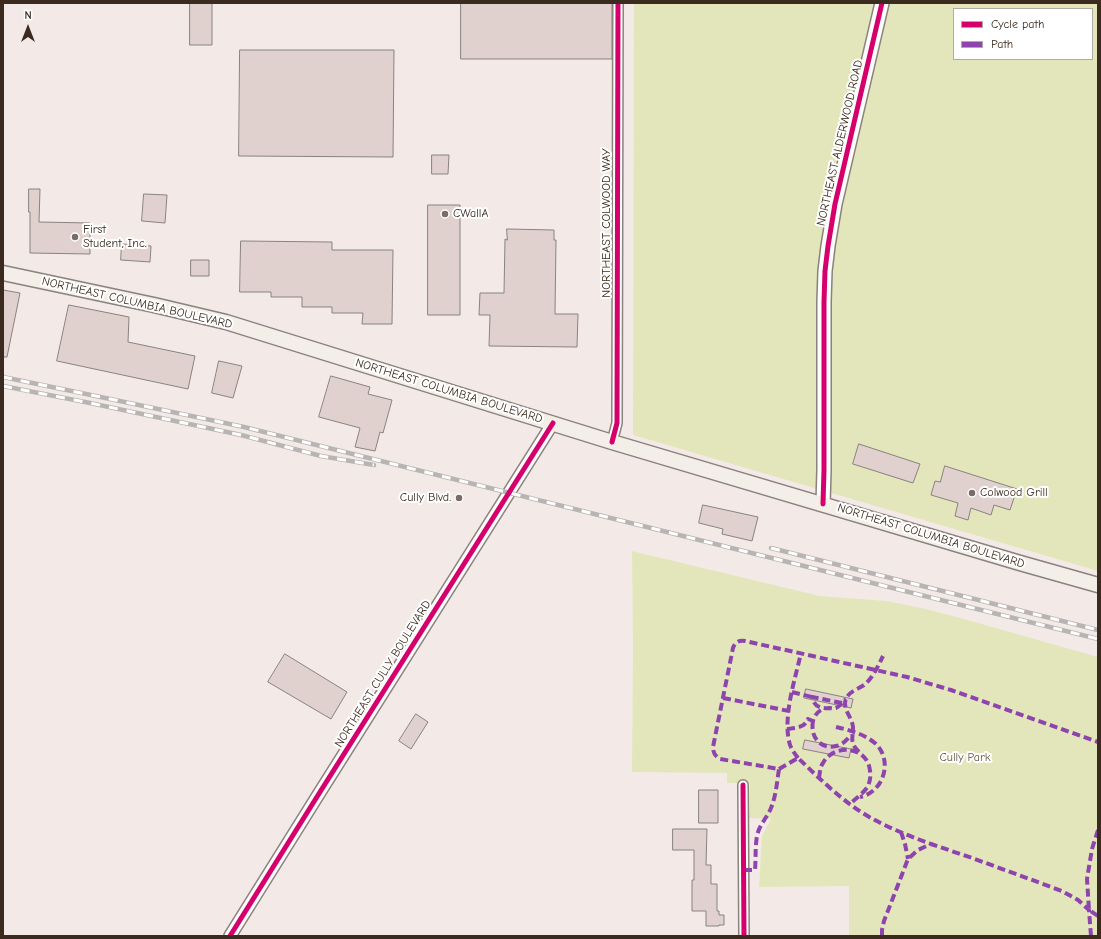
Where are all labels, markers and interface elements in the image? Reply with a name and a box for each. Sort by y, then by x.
north arrow [8,8,48,48]
legend [953,8,1093,60]
text: N [24,9,32,22]
text: Cycle path [991,17,1044,31]
text: Path [991,37,1013,51]
street label: NORTHEAST ALDERWOOD ROAD [814,59,866,227]
street label: NORTHEAST COLWOOD WAY [600,148,614,298]
place label: CWallA [453,207,488,221]
marker: CWallA [440,209,450,219]
place label: First Student, Inc. [83,223,147,251]
marker: First Student, Inc. [70,232,80,242]
street label: NORTHEAST COLUMBIA BOULEVARD [40,274,234,332]
street label: NORTHEAST COLUMBIA BOULEVARD [354,356,544,426]
place label: Colwood Grill [980,486,1048,500]
marker: Colwood Grill [967,488,977,498]
place label: Cully Blvd. [400,491,451,505]
marker: Cully Blvd. [454,493,464,503]
street label: NORTHEAST COLUMBIA BOULEVARD [836,501,1026,571]
street label: NORTHEAST CULLY BOULEVARD [332,598,434,750]
park label: Cully Park [939,751,991,765]

